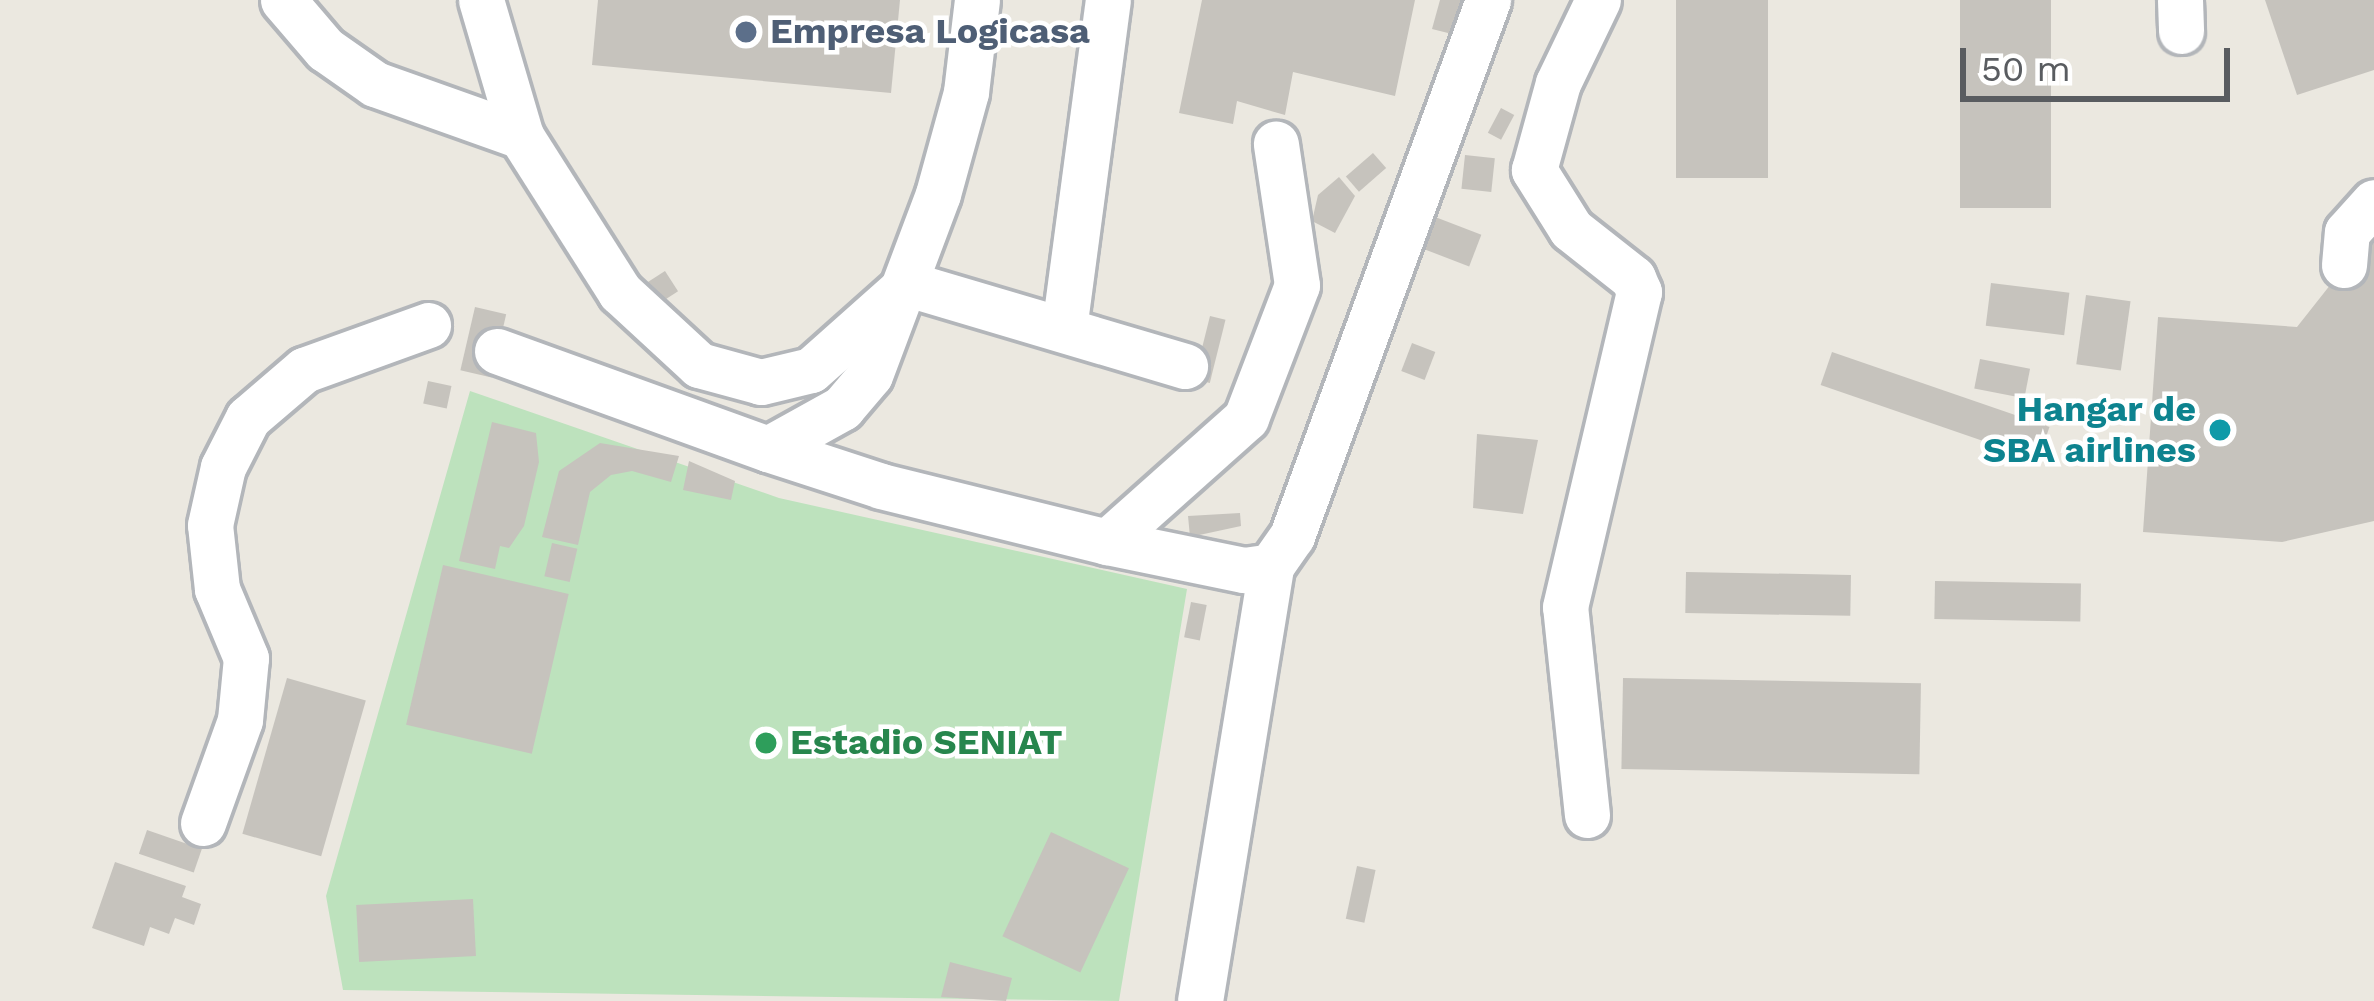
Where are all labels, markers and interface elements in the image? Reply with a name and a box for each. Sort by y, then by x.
place label: Empresa Logicasa [770,10,1090,54]
marker: Empresa Logicasa [733,19,759,45]
scale bar [1966,24,2236,98]
text: 50 m [1981,48,2071,90]
place label: Hangar de SBA airlines [1982,387,2196,472]
marker: Hangar de SBA airlines [2207,417,2233,443]
place label: Estadio SENIAT [790,721,1063,765]
marker: Estadio SENIAT [753,730,779,756]

